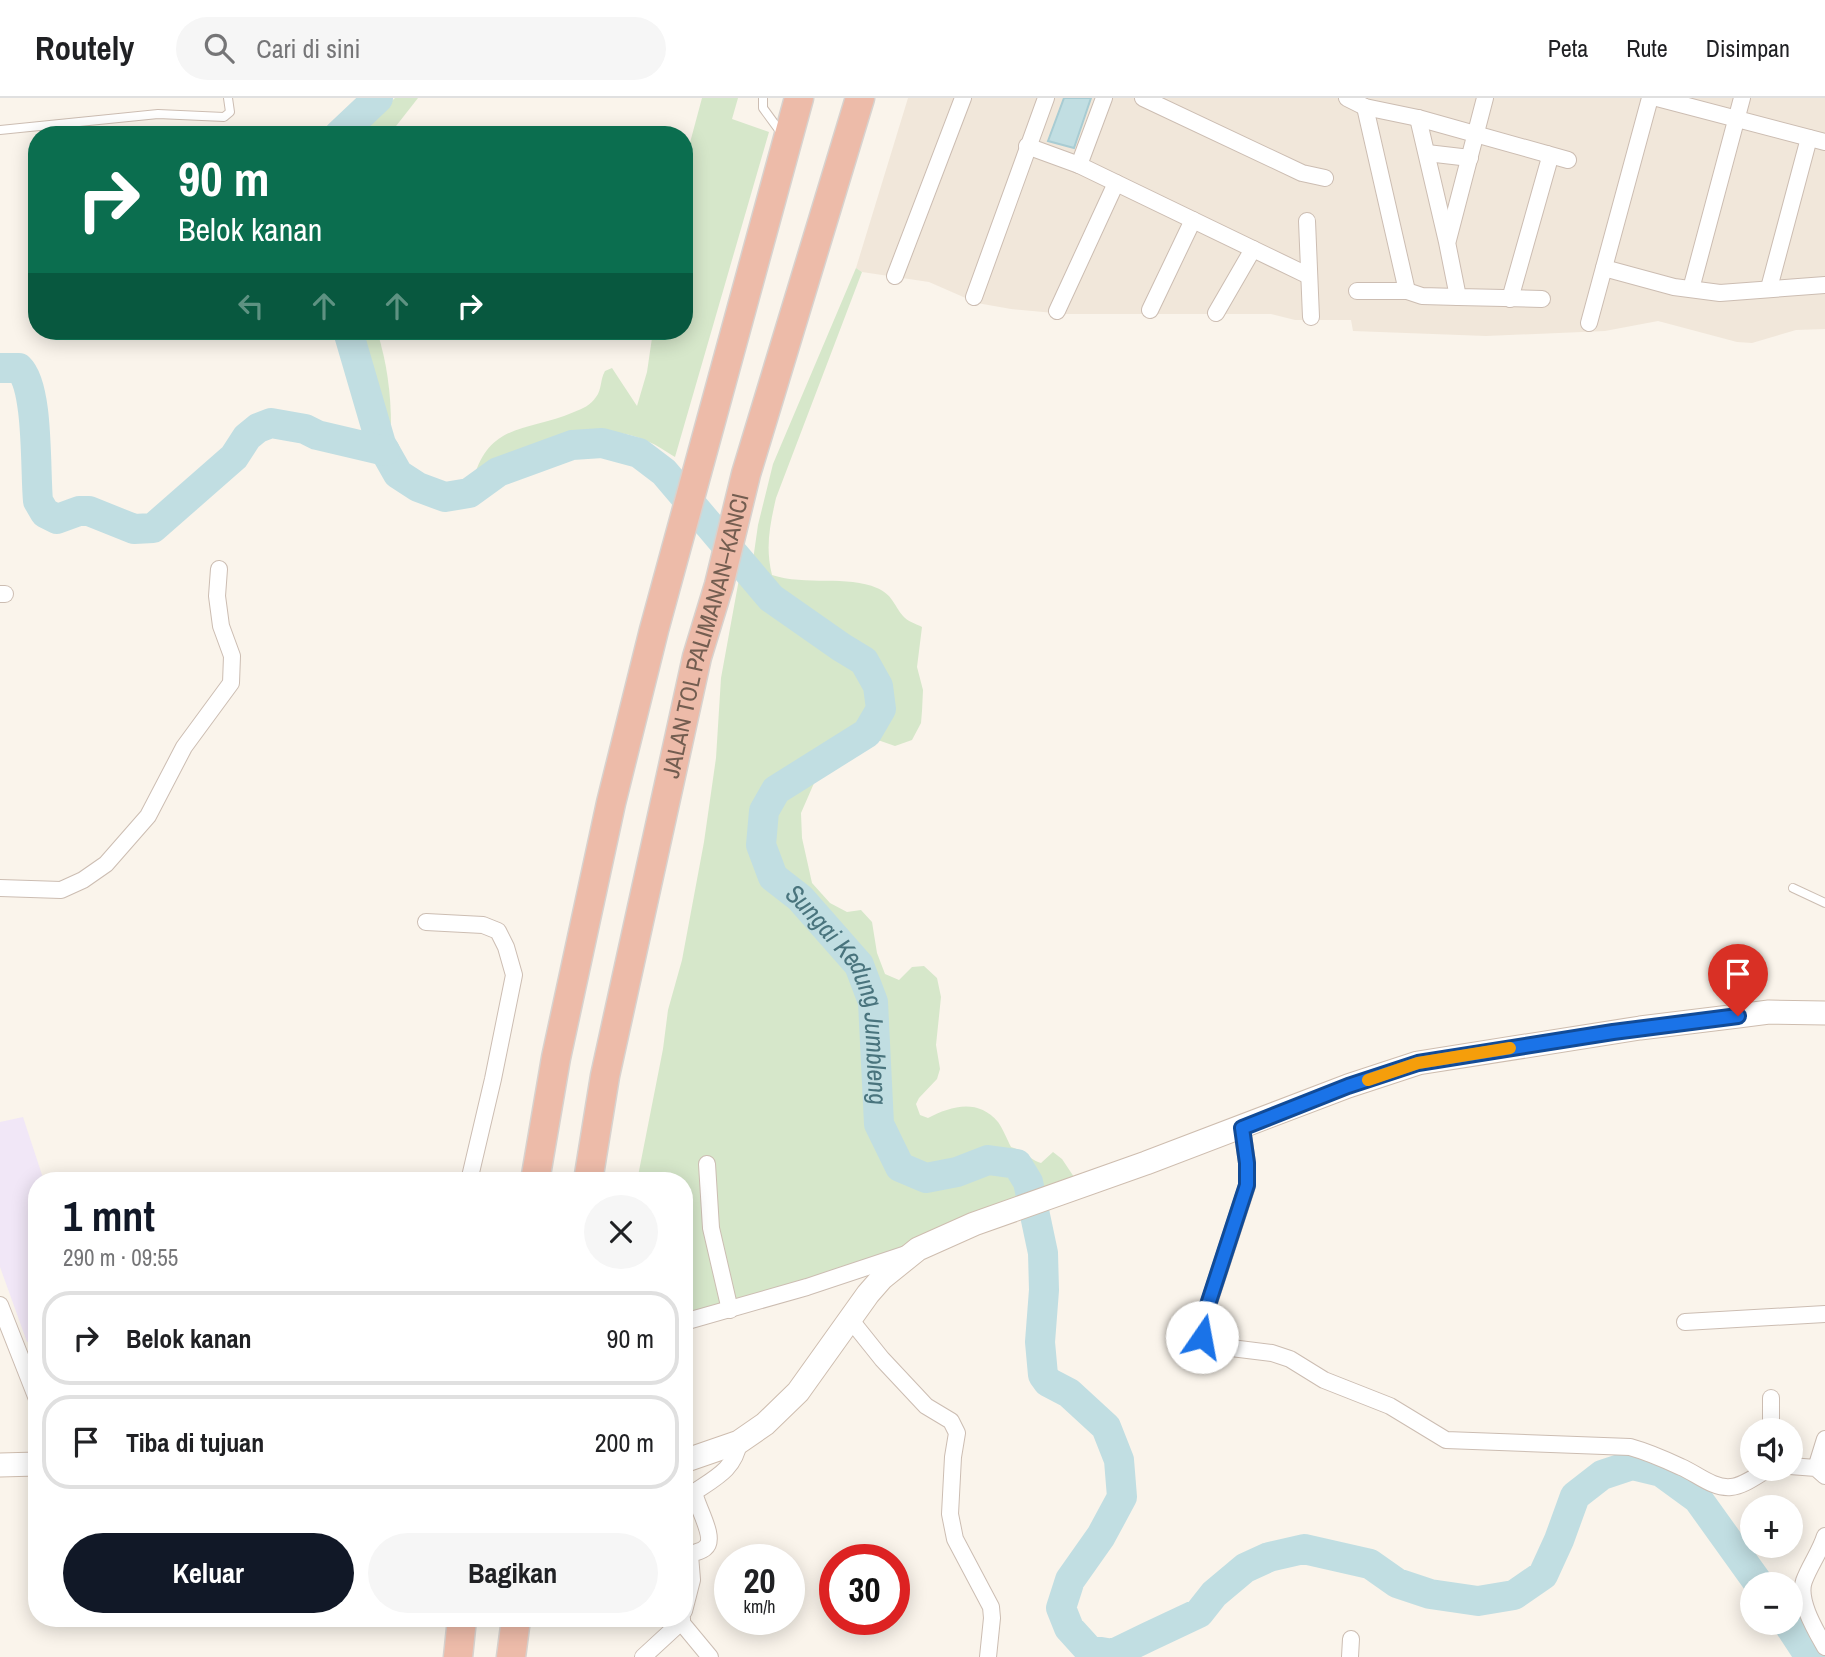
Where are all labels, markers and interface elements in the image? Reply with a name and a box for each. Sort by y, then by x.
search box [176,17,666,80]
text: Routely [35,26,134,70]
icon: search [200,29,238,67]
text: Cari di sini [256,31,361,66]
text: Peta [1548,32,1588,64]
text: Rute [1626,32,1668,64]
text: Disimpan [1706,32,1790,64]
text: 90 m [178,145,270,211]
icon: right [63,154,154,245]
text: Belok kanan [178,208,322,251]
icon: left [232,287,270,325]
icon: ahead [305,287,343,325]
icon: ahead [378,287,416,325]
icon: right [451,287,489,325]
street label: JALAN TOL PALIMANAN–KANCI [654,490,756,781]
water label: Sungai Kedung Jumbleng [779,875,896,1106]
pin [1708,944,1768,1016]
icon: arrive [1719,955,1757,993]
text: 1 mnt [63,1188,155,1244]
button: close [584,1195,658,1269]
text: 290 m · 09:55 [63,1242,178,1273]
position arrow [1165,1300,1239,1374]
icon: right [67,1319,105,1357]
text: Belok kanan [126,1321,252,1356]
text: 90 m [607,1321,654,1356]
map controls [1740,1418,1803,1635]
button: sound [1740,1418,1803,1481]
icon: arrive [67,1423,105,1461]
text: Tiba di tujuan [126,1425,264,1460]
text: 200 m [595,1425,654,1460]
button: + [1740,1495,1803,1558]
button: Keluar [63,1533,354,1613]
button: Bagikan [368,1533,658,1613]
speed limit sign: 30 [819,1544,910,1635]
text: 20 [744,1557,775,1604]
button: − [1740,1572,1803,1635]
text: km/h [744,1594,776,1619]

